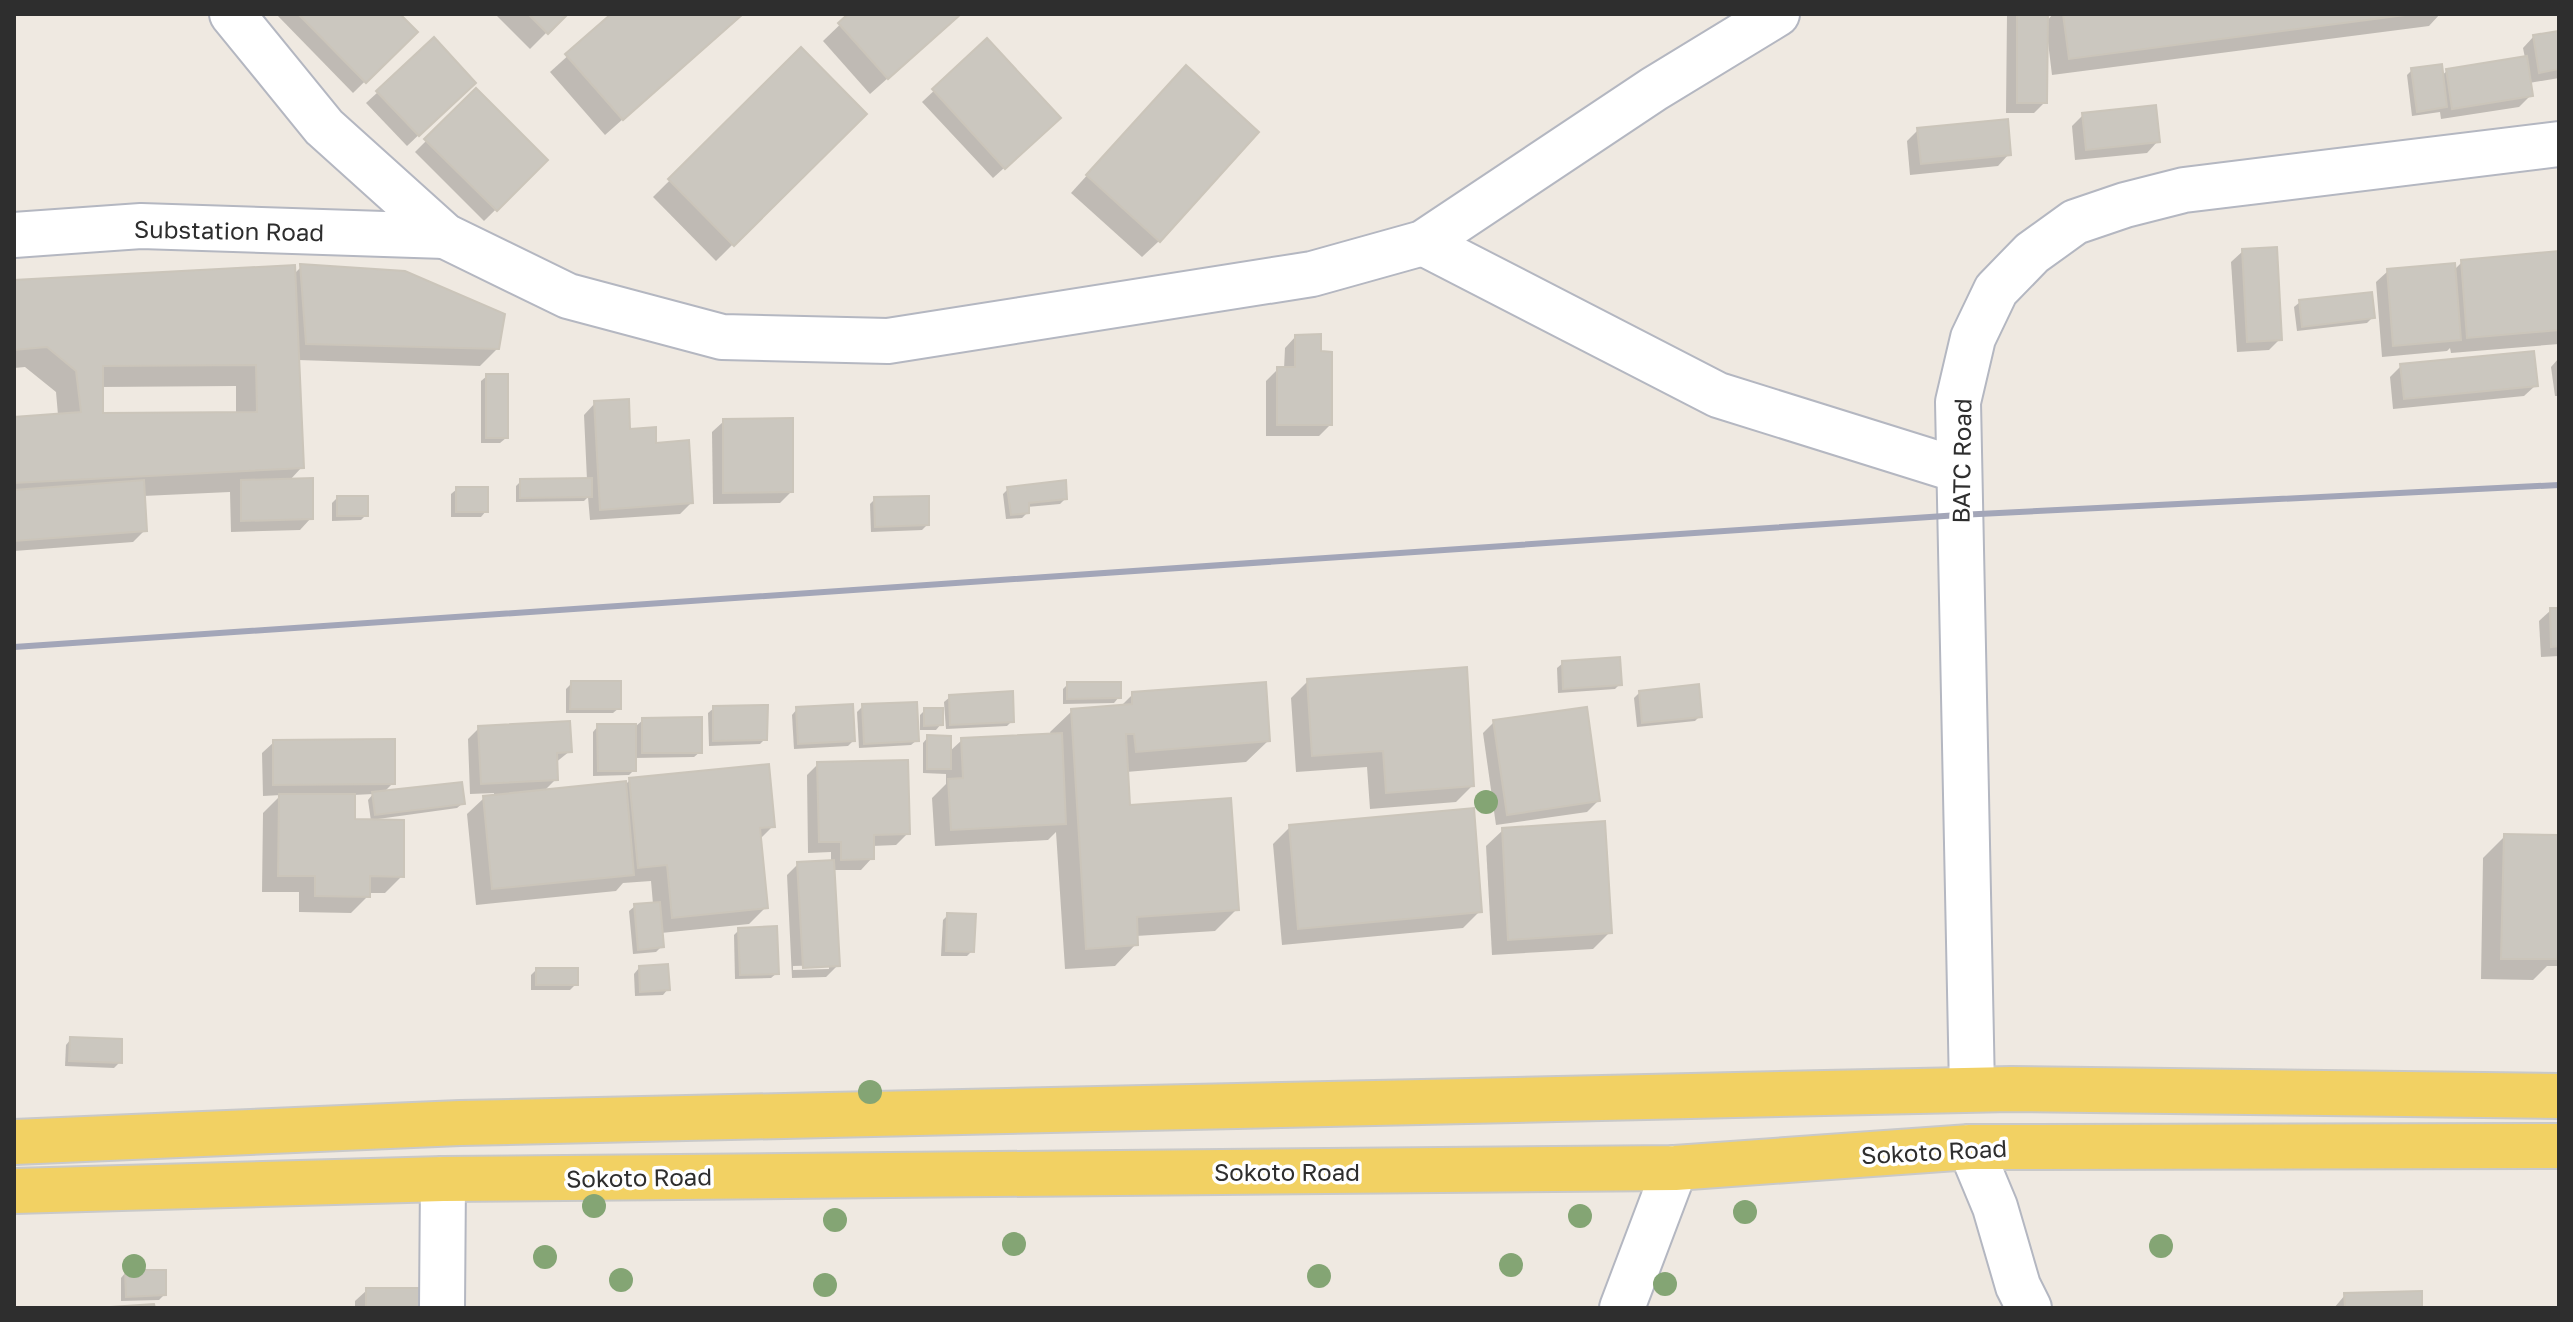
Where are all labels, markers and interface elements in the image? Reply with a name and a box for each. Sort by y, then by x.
street label: Substation Road [134,214,324,246]
street label: BATC Road [1945,398,1977,524]
street label: Sokoto Road [1860,1133,2008,1169]
street label: Sokoto Road [1214,1157,1360,1186]
street label: Sokoto Road [566,1161,712,1193]

